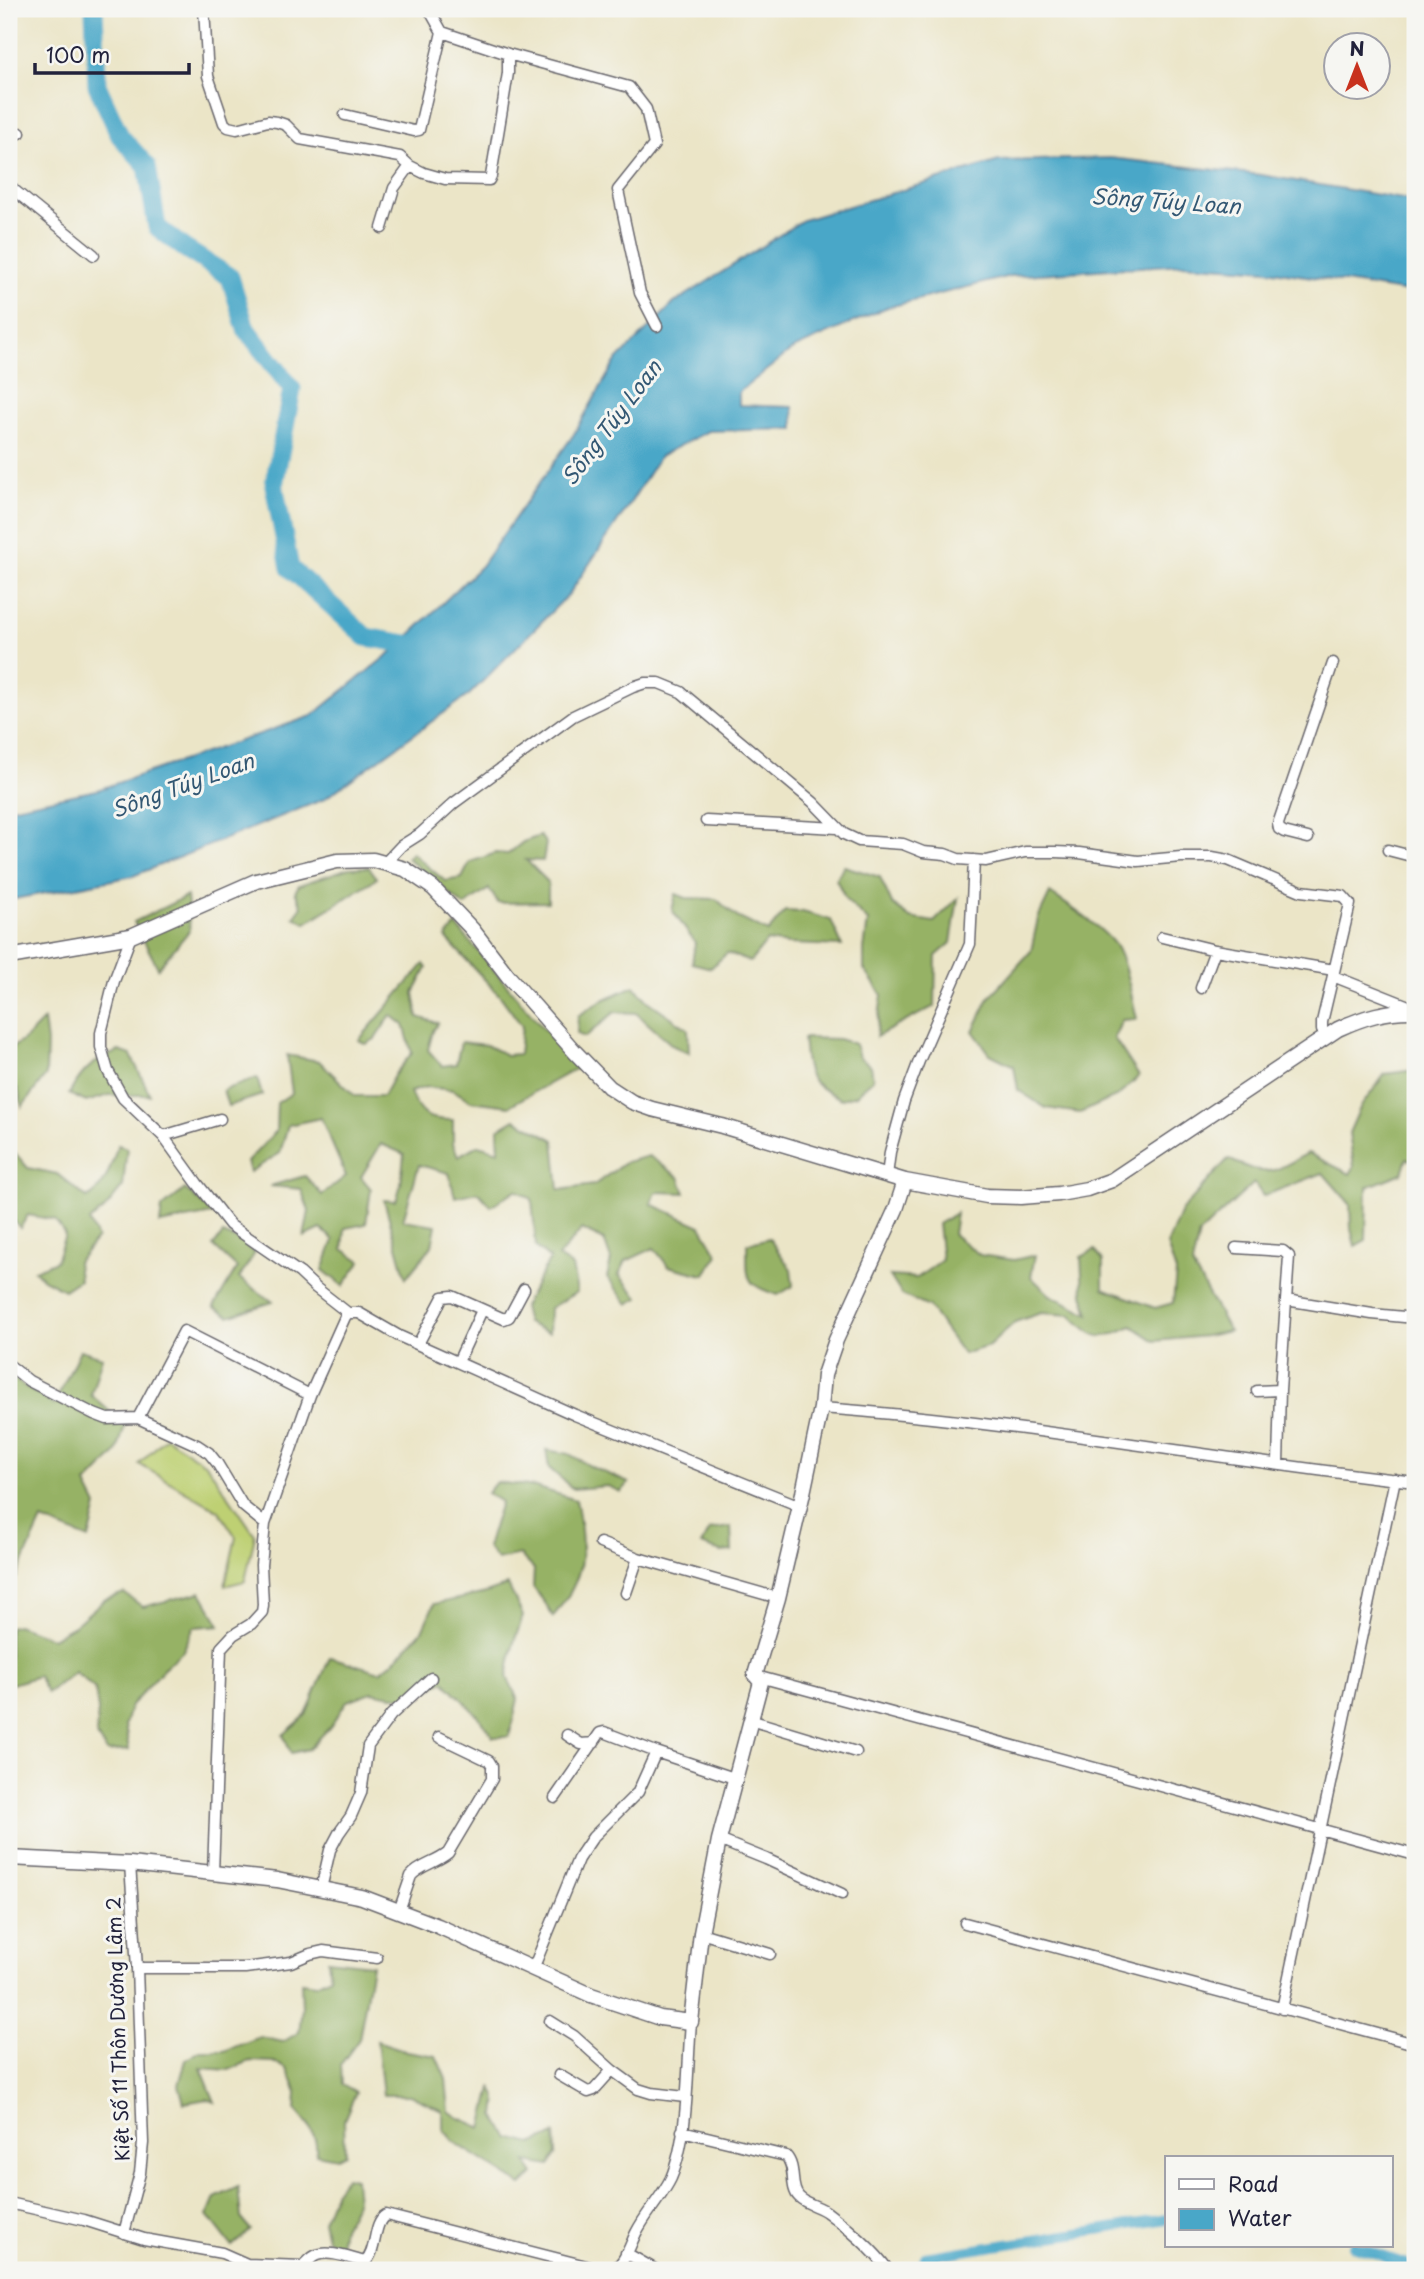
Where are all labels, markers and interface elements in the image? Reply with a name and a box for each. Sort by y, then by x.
scale bar [35,32,189,76]
north arrow [1322,32,1392,102]
text: N [1349,34,1365,62]
text: 100 m [46,38,110,70]
water label: Sông Túy Loan [1091,179,1243,221]
water label: Sông Túy Loan [553,351,669,491]
water label: Sông Túy Loan [107,743,259,825]
street label: Kiệt Số 11 Thôn Dương Lâm 2 [98,1896,136,2162]
legend [1165,2156,1392,2248]
text: Road [1228,2167,1279,2199]
text: Water [1228,2201,1292,2233]

